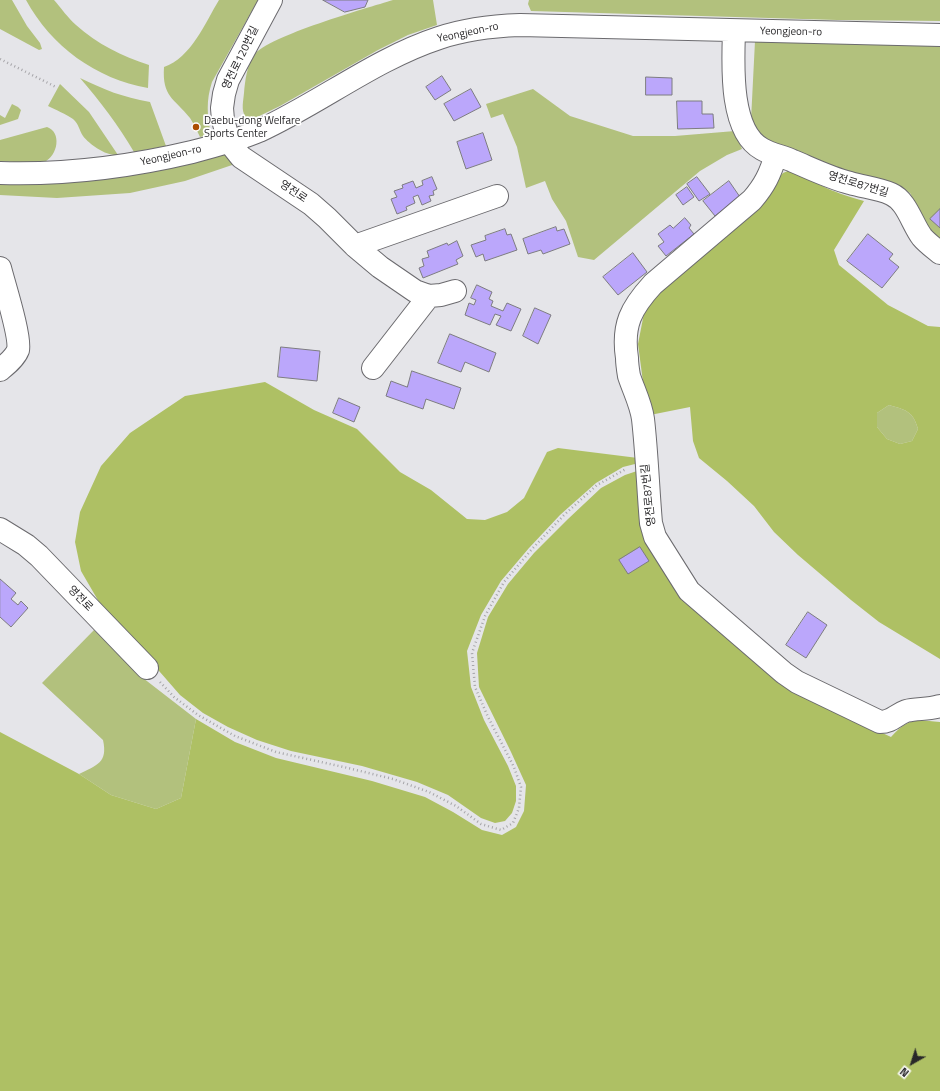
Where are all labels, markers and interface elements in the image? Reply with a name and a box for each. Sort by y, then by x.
street label: Yeongjeon-ro [436,20,500,46]
street label: 영전로120번길 [220,24,262,92]
street label: Yeongjeon-ro [760,25,822,39]
place label: Daebu-dong Welfare Sports Center [204,114,300,140]
marker: Daebu-dong Welfare Sports Center [191,122,201,132]
street label: Yeongjeon-ro [139,143,203,169]
street label: 영전로87번길 [826,169,890,201]
street label: 영전로 [277,178,309,206]
street label: 영전로87번길 [639,463,659,527]
street label: 영전로 [65,583,95,615]
north arrow [892,1043,932,1083]
text: N [896,1064,912,1081]

